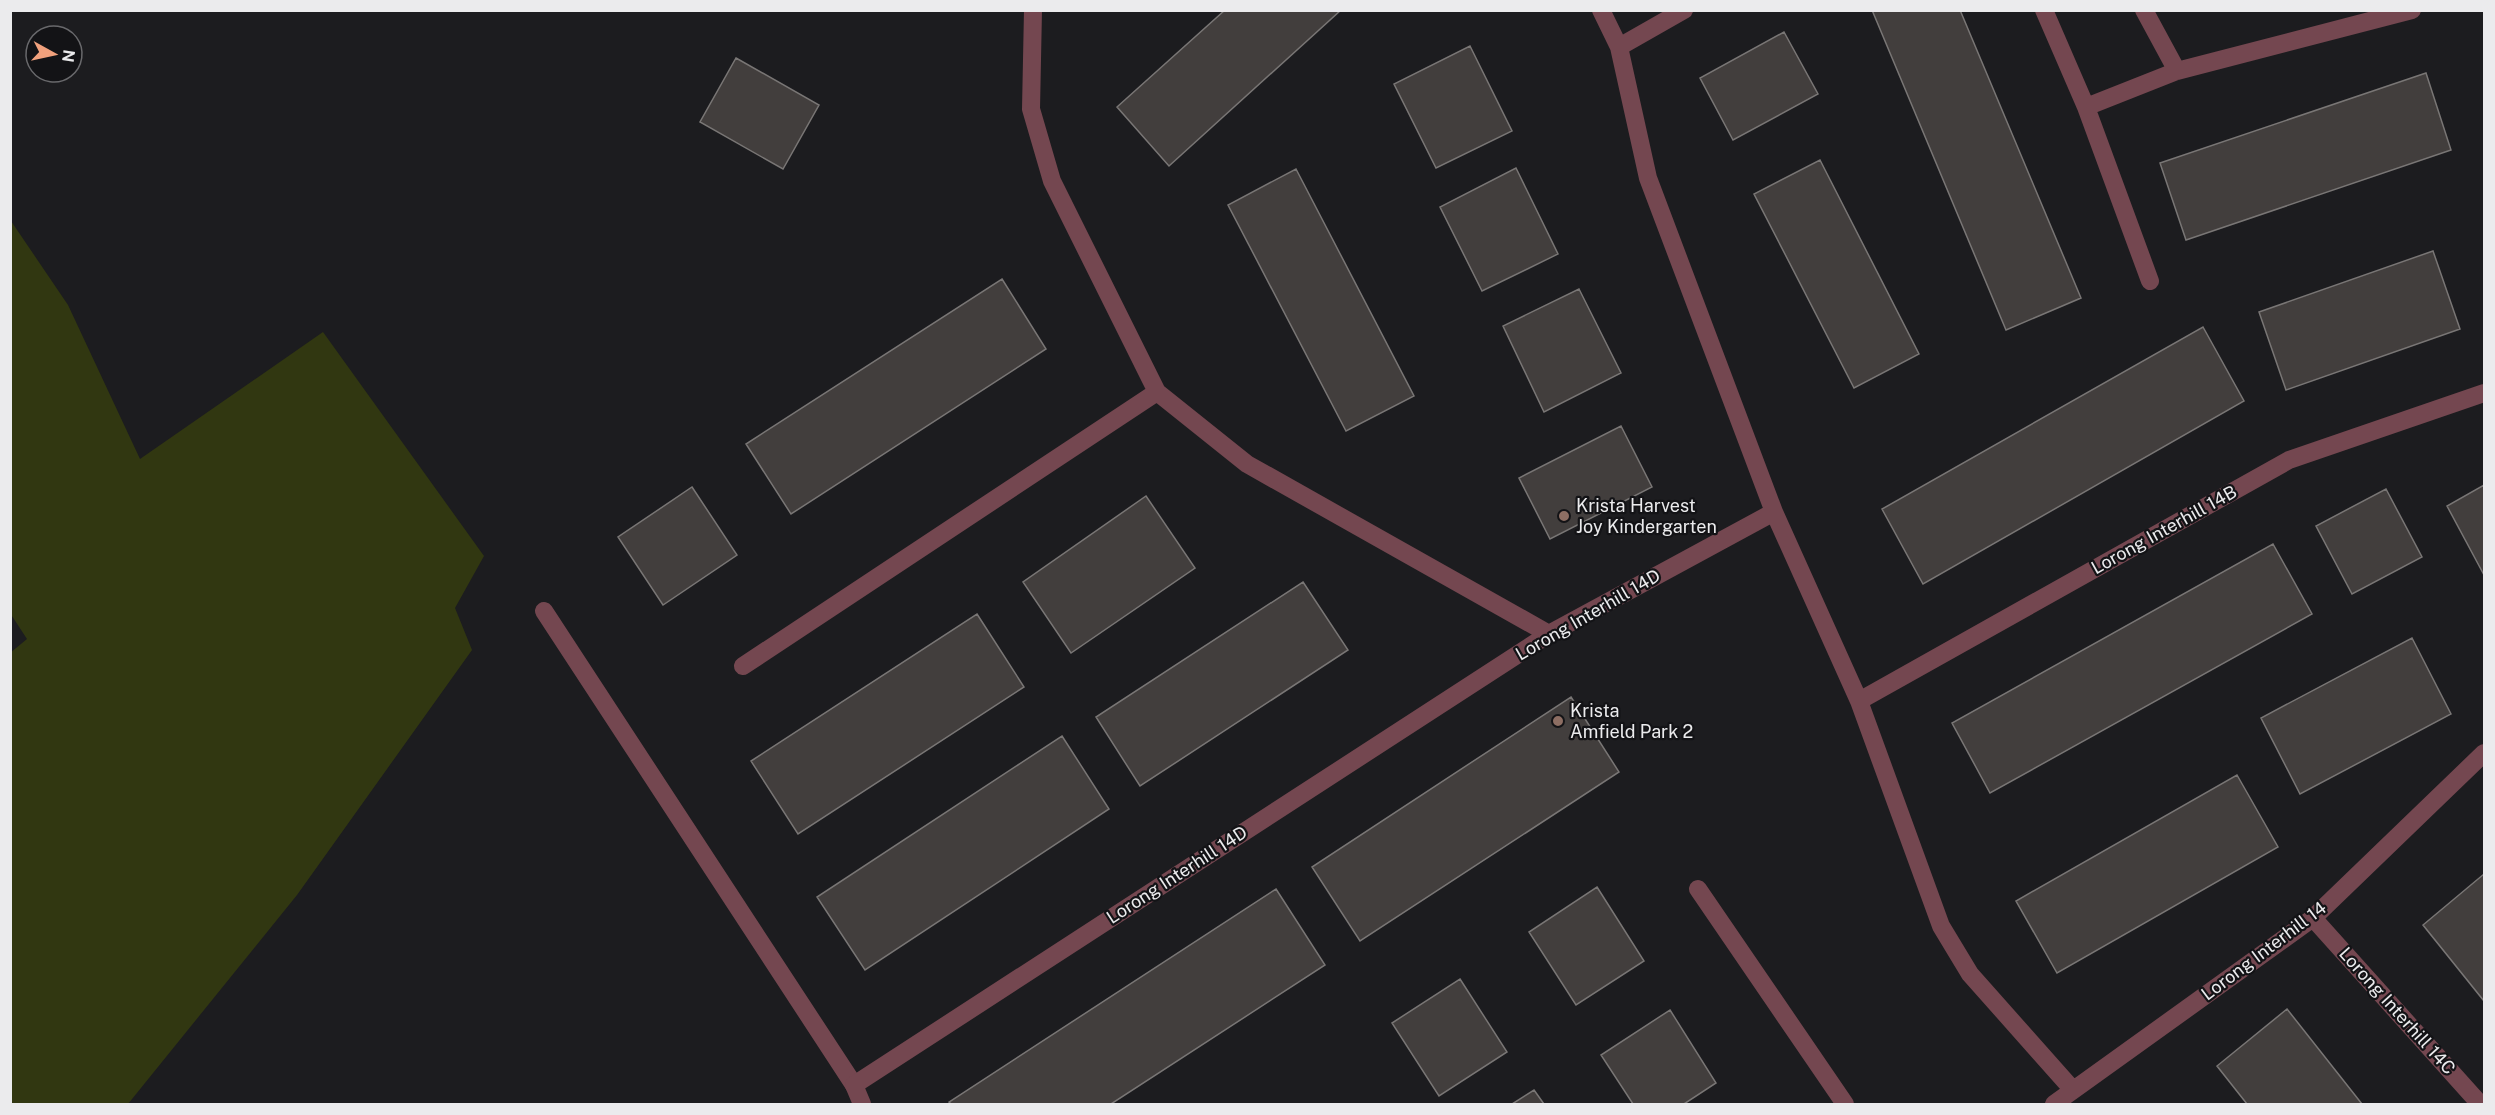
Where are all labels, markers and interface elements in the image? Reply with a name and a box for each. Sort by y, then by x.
north arrow [24,24,84,84]
text: N [58,48,79,64]
street label: Lorong Interhill 14B [2087,481,2240,578]
place label: Krista Harvest Joy Kindergarten [1576,495,1717,537]
marker: Krista Harvest Joy Kindergarten [1557,509,1571,523]
street label: Lorong Interhill 14D [1512,565,1664,665]
place label: Krista Amfield Park 2 [1570,700,1693,742]
marker: Krista Amfield Park 2 [1551,714,1565,728]
street label: Lorong Interhill 14D [1102,821,1251,928]
street label: Lorong Interhill 14 [2197,897,2330,1004]
street label: Lorong Interhill 14C [2335,943,2460,1078]

